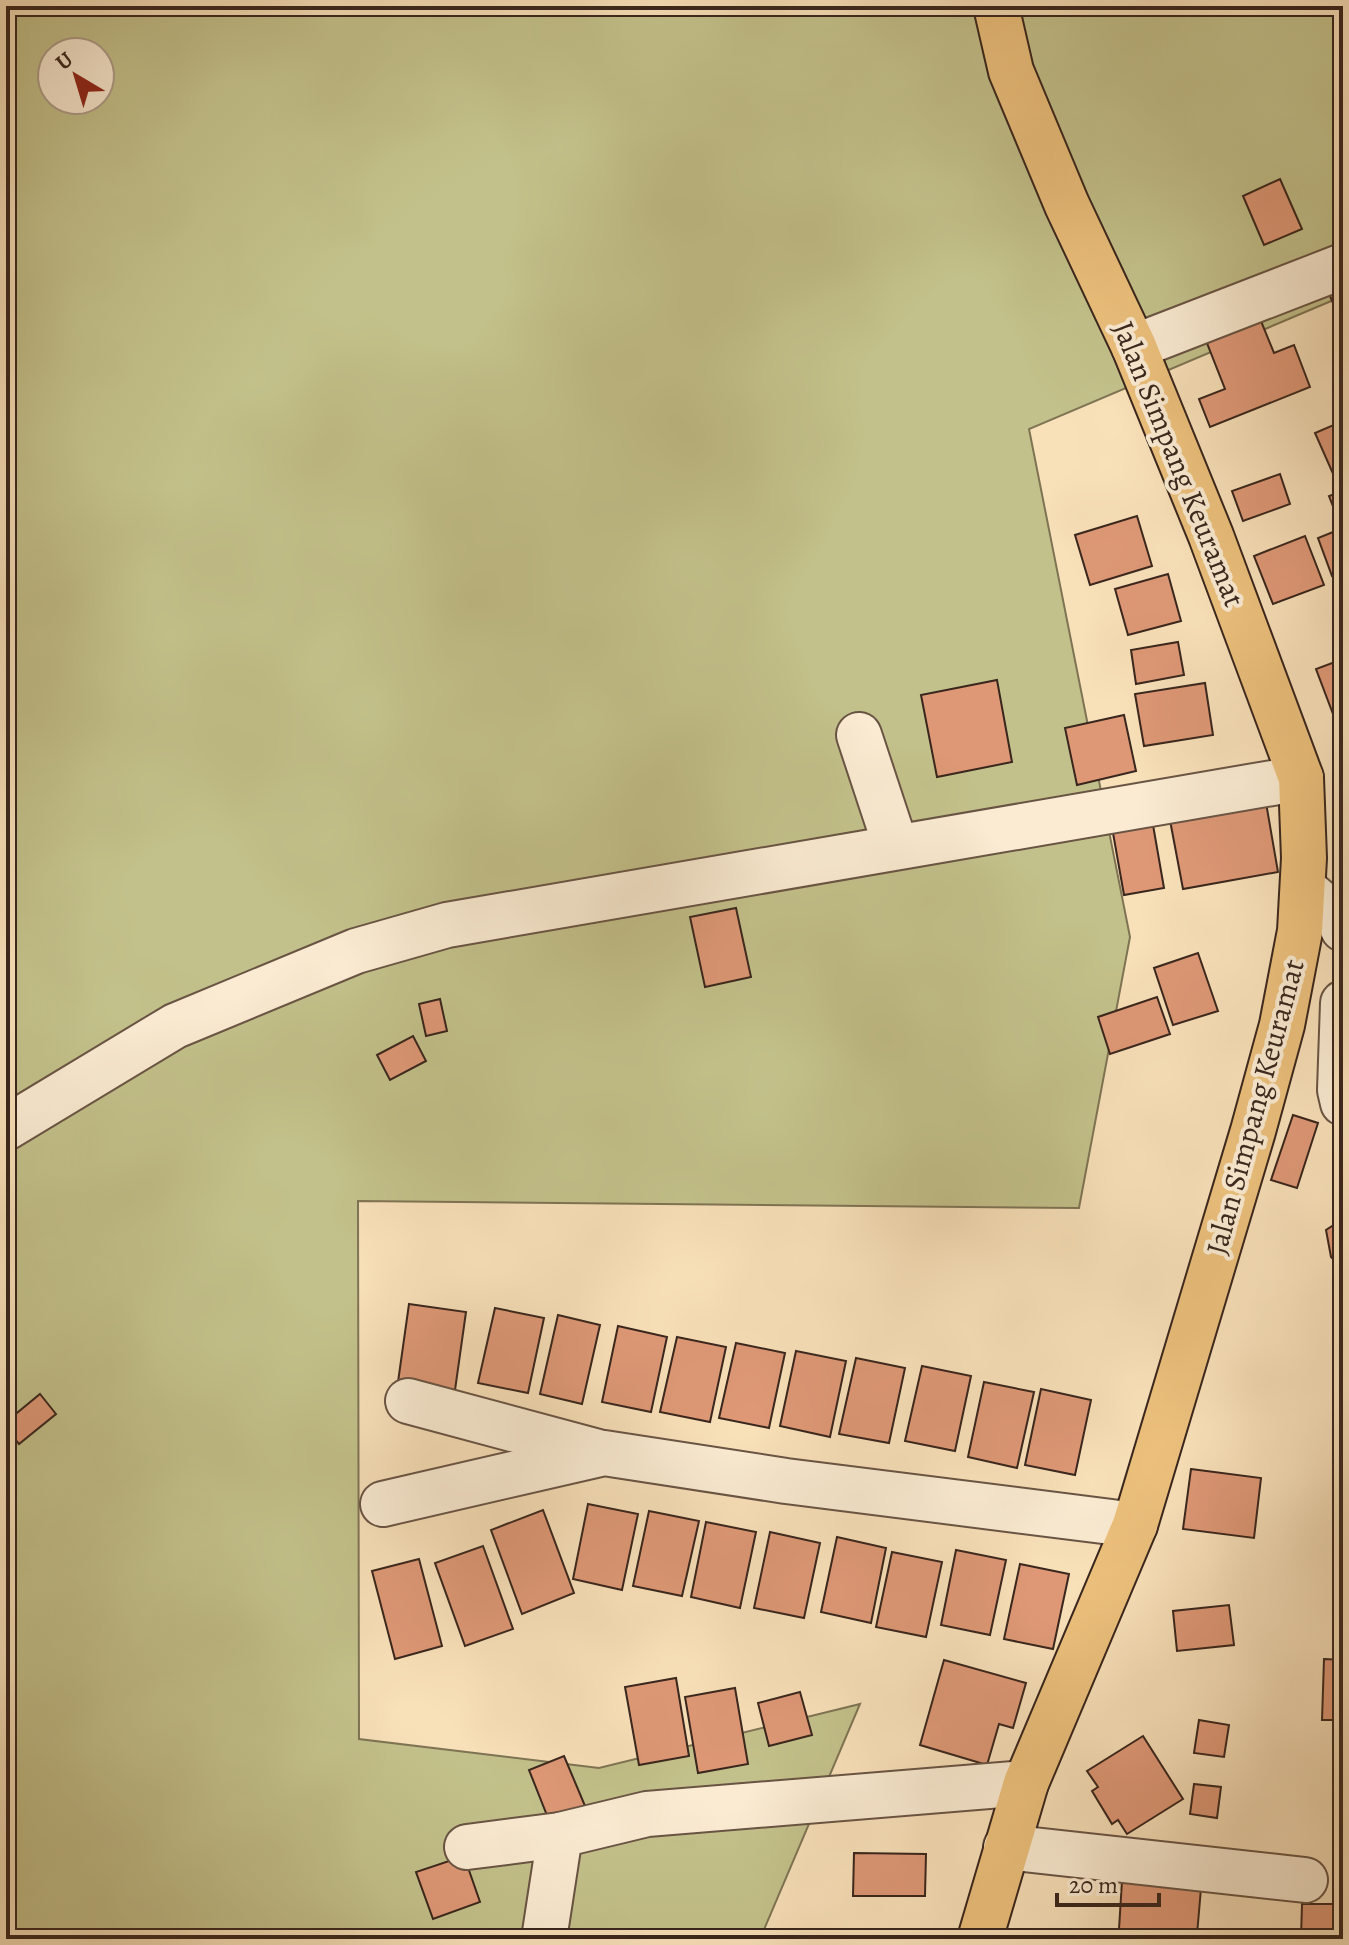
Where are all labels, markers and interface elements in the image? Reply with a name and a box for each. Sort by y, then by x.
north arrow [36,36,116,116]
text: U [49,44,80,77]
street label: Jalan Simpang Keuramat [1103,315,1255,613]
street label: Jalan Simpang Keuramat [1196,955,1314,1259]
scale bar [1057,1857,1159,1907]
text: 20 m [1069,1869,1118,1901]

